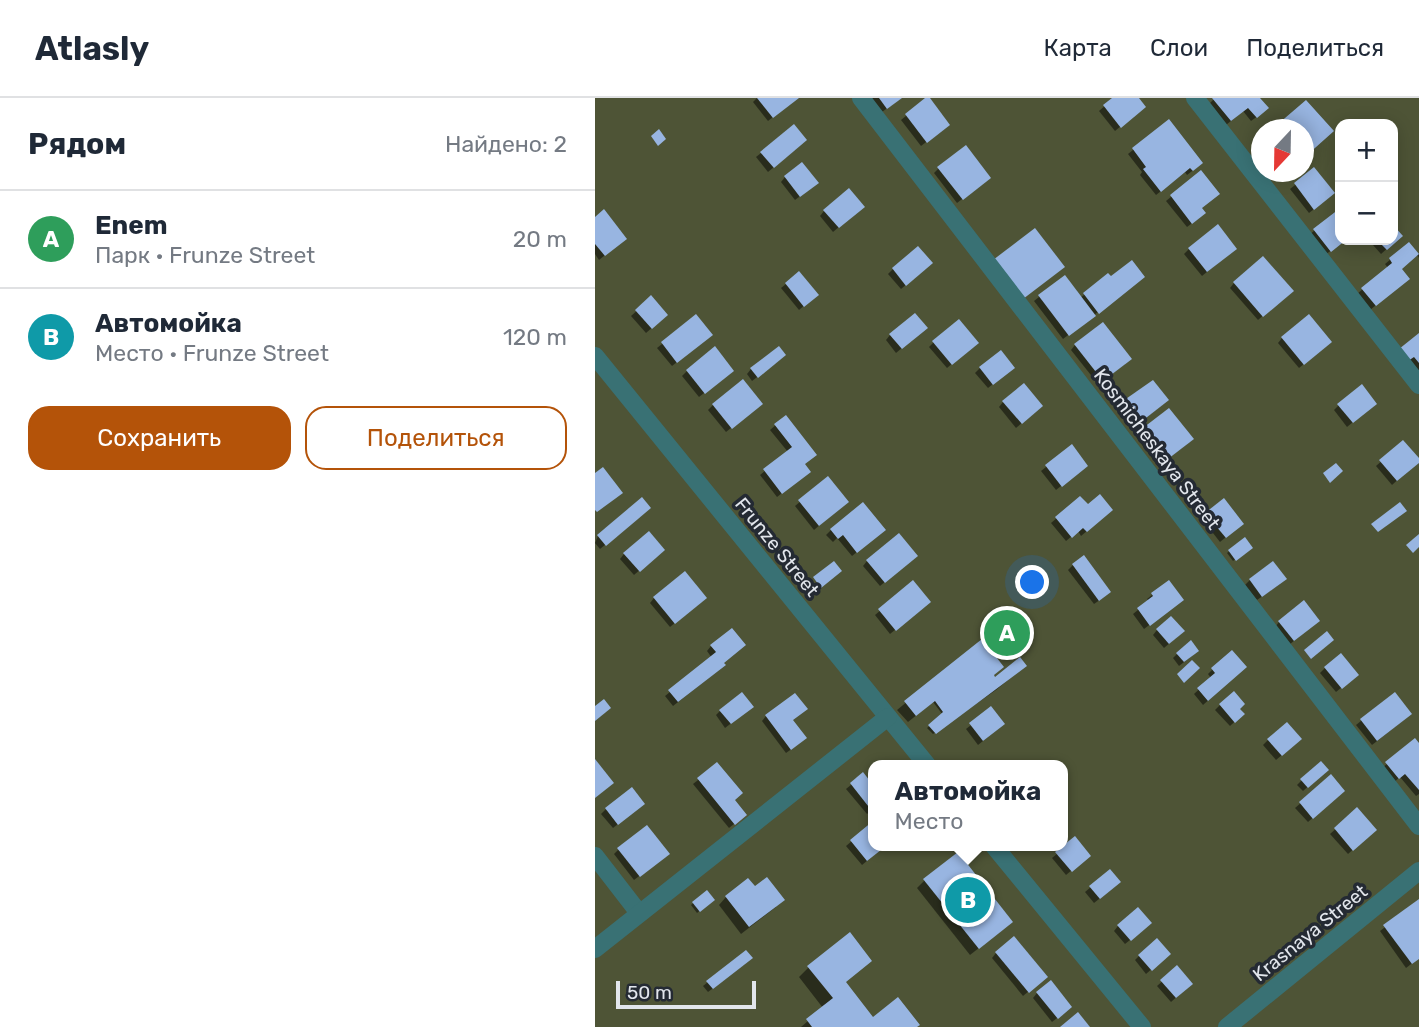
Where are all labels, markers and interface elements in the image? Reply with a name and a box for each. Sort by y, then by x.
text: Atlasly [35,29,149,68]
text: Карта [1043,34,1112,62]
text: Слои [1150,34,1208,62]
text: Поделиться [1246,34,1384,62]
north arrow [1251,119,1314,182]
map controls [1335,119,1398,245]
button: + [1335,119,1398,182]
text: Рядом [28,126,126,162]
text: Найдено: 2 [445,130,567,158]
button: − [1335,182,1398,245]
text: Enem [95,210,168,241]
text: A [43,225,59,253]
text: 20 m [513,225,567,253]
text: Парк · Frunze Street [95,241,315,269]
text: Автомойка [95,308,242,339]
text: B [43,323,59,351]
text: 120 m [503,323,567,351]
text: Место · Frunze Street [95,339,329,367]
street label: Kosmicheskaya Street [1089,364,1225,534]
button: Сохранить [28,406,291,470]
button: Поделиться [305,406,567,470]
street label: Frunze Street [730,493,824,602]
your location [1015,565,1049,599]
pin: A [984,607,1030,659]
popup [868,760,1068,851]
text: Автомойка [895,776,1041,807]
text: Место [895,807,963,835]
pin: B [945,874,991,926]
street label: Krasnaya Street [1248,879,1372,986]
scale bar [616,978,756,1010]
text: 50 m [627,981,672,1004]

